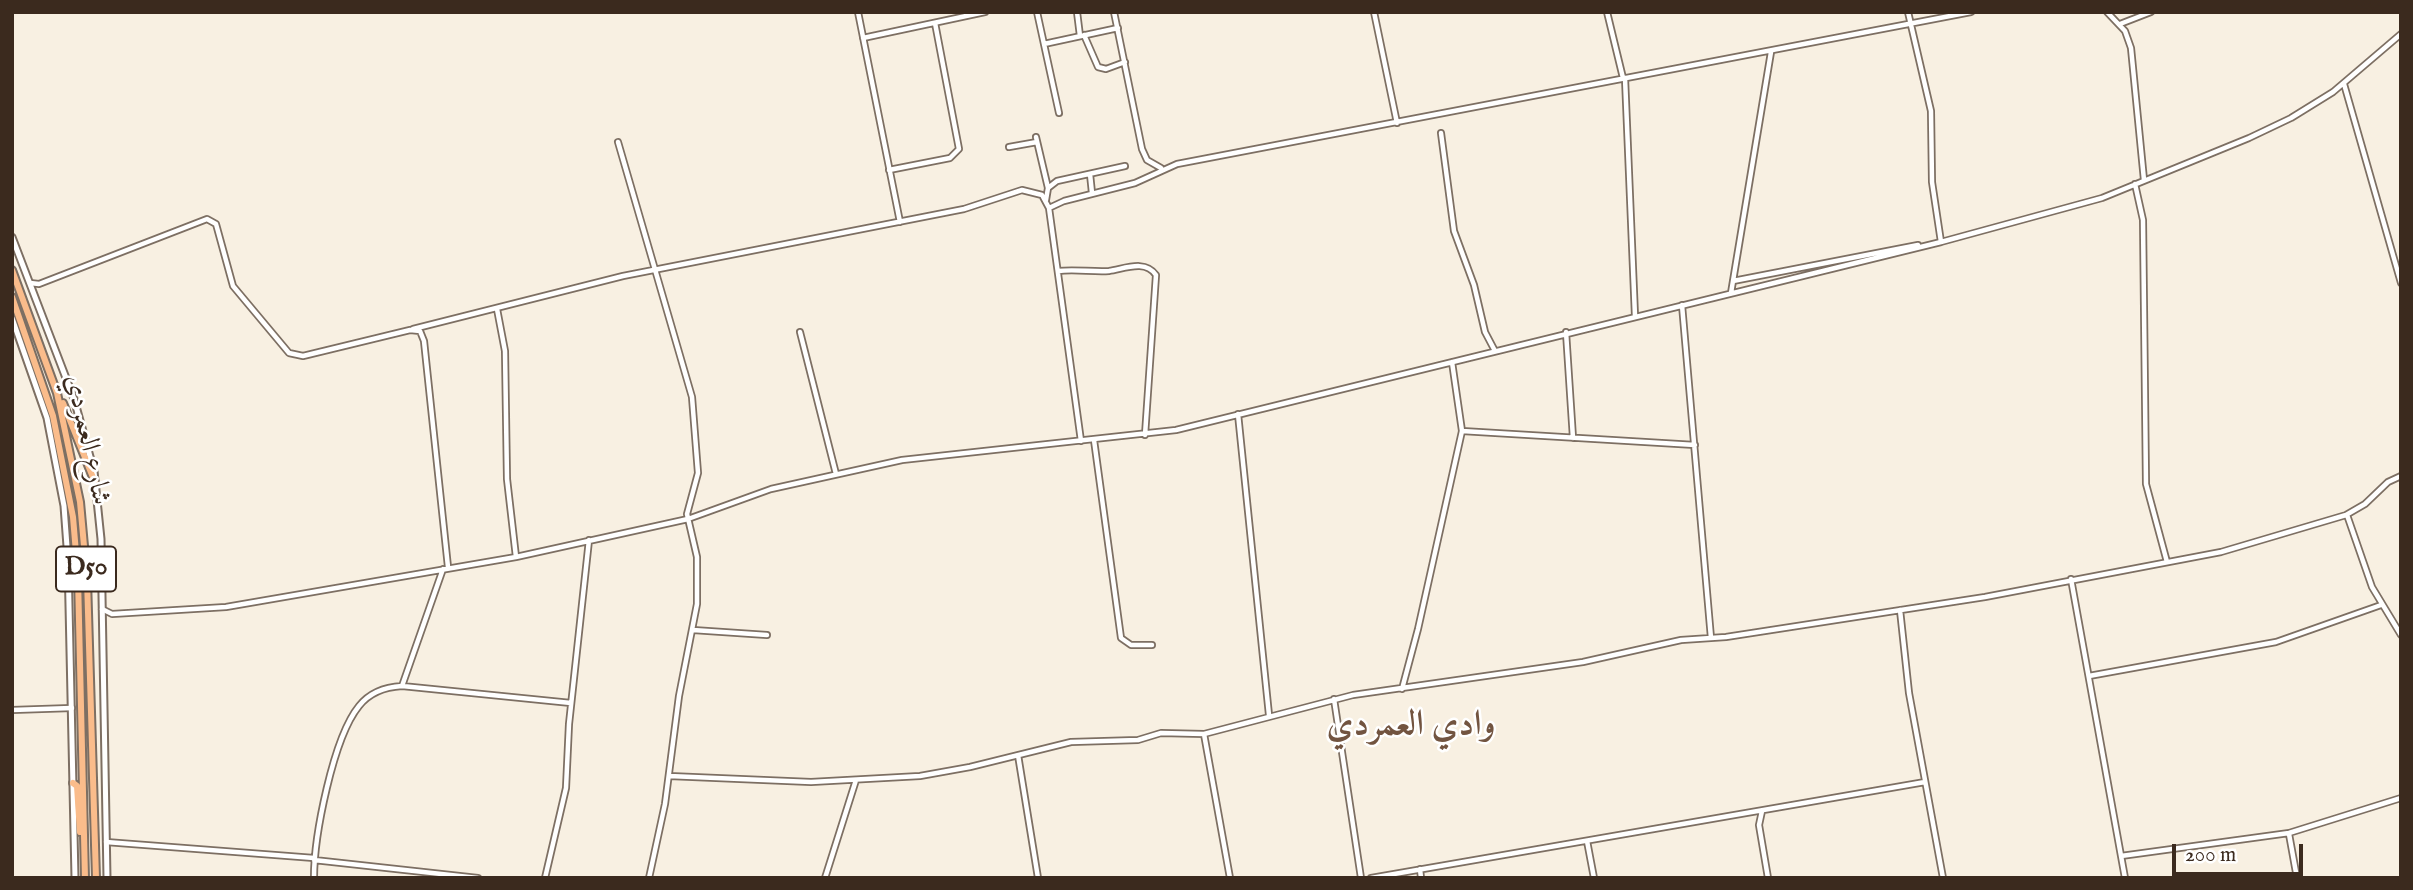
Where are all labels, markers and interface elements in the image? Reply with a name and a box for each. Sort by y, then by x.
street label: شارع العمردي [56,372,116,508]
road number: D50 [56,547,116,592]
district label: وادي العمردي [1327,706,1495,748]
scale bar [2175,830,2306,874]
text: 200 m [2185,842,2236,869]

